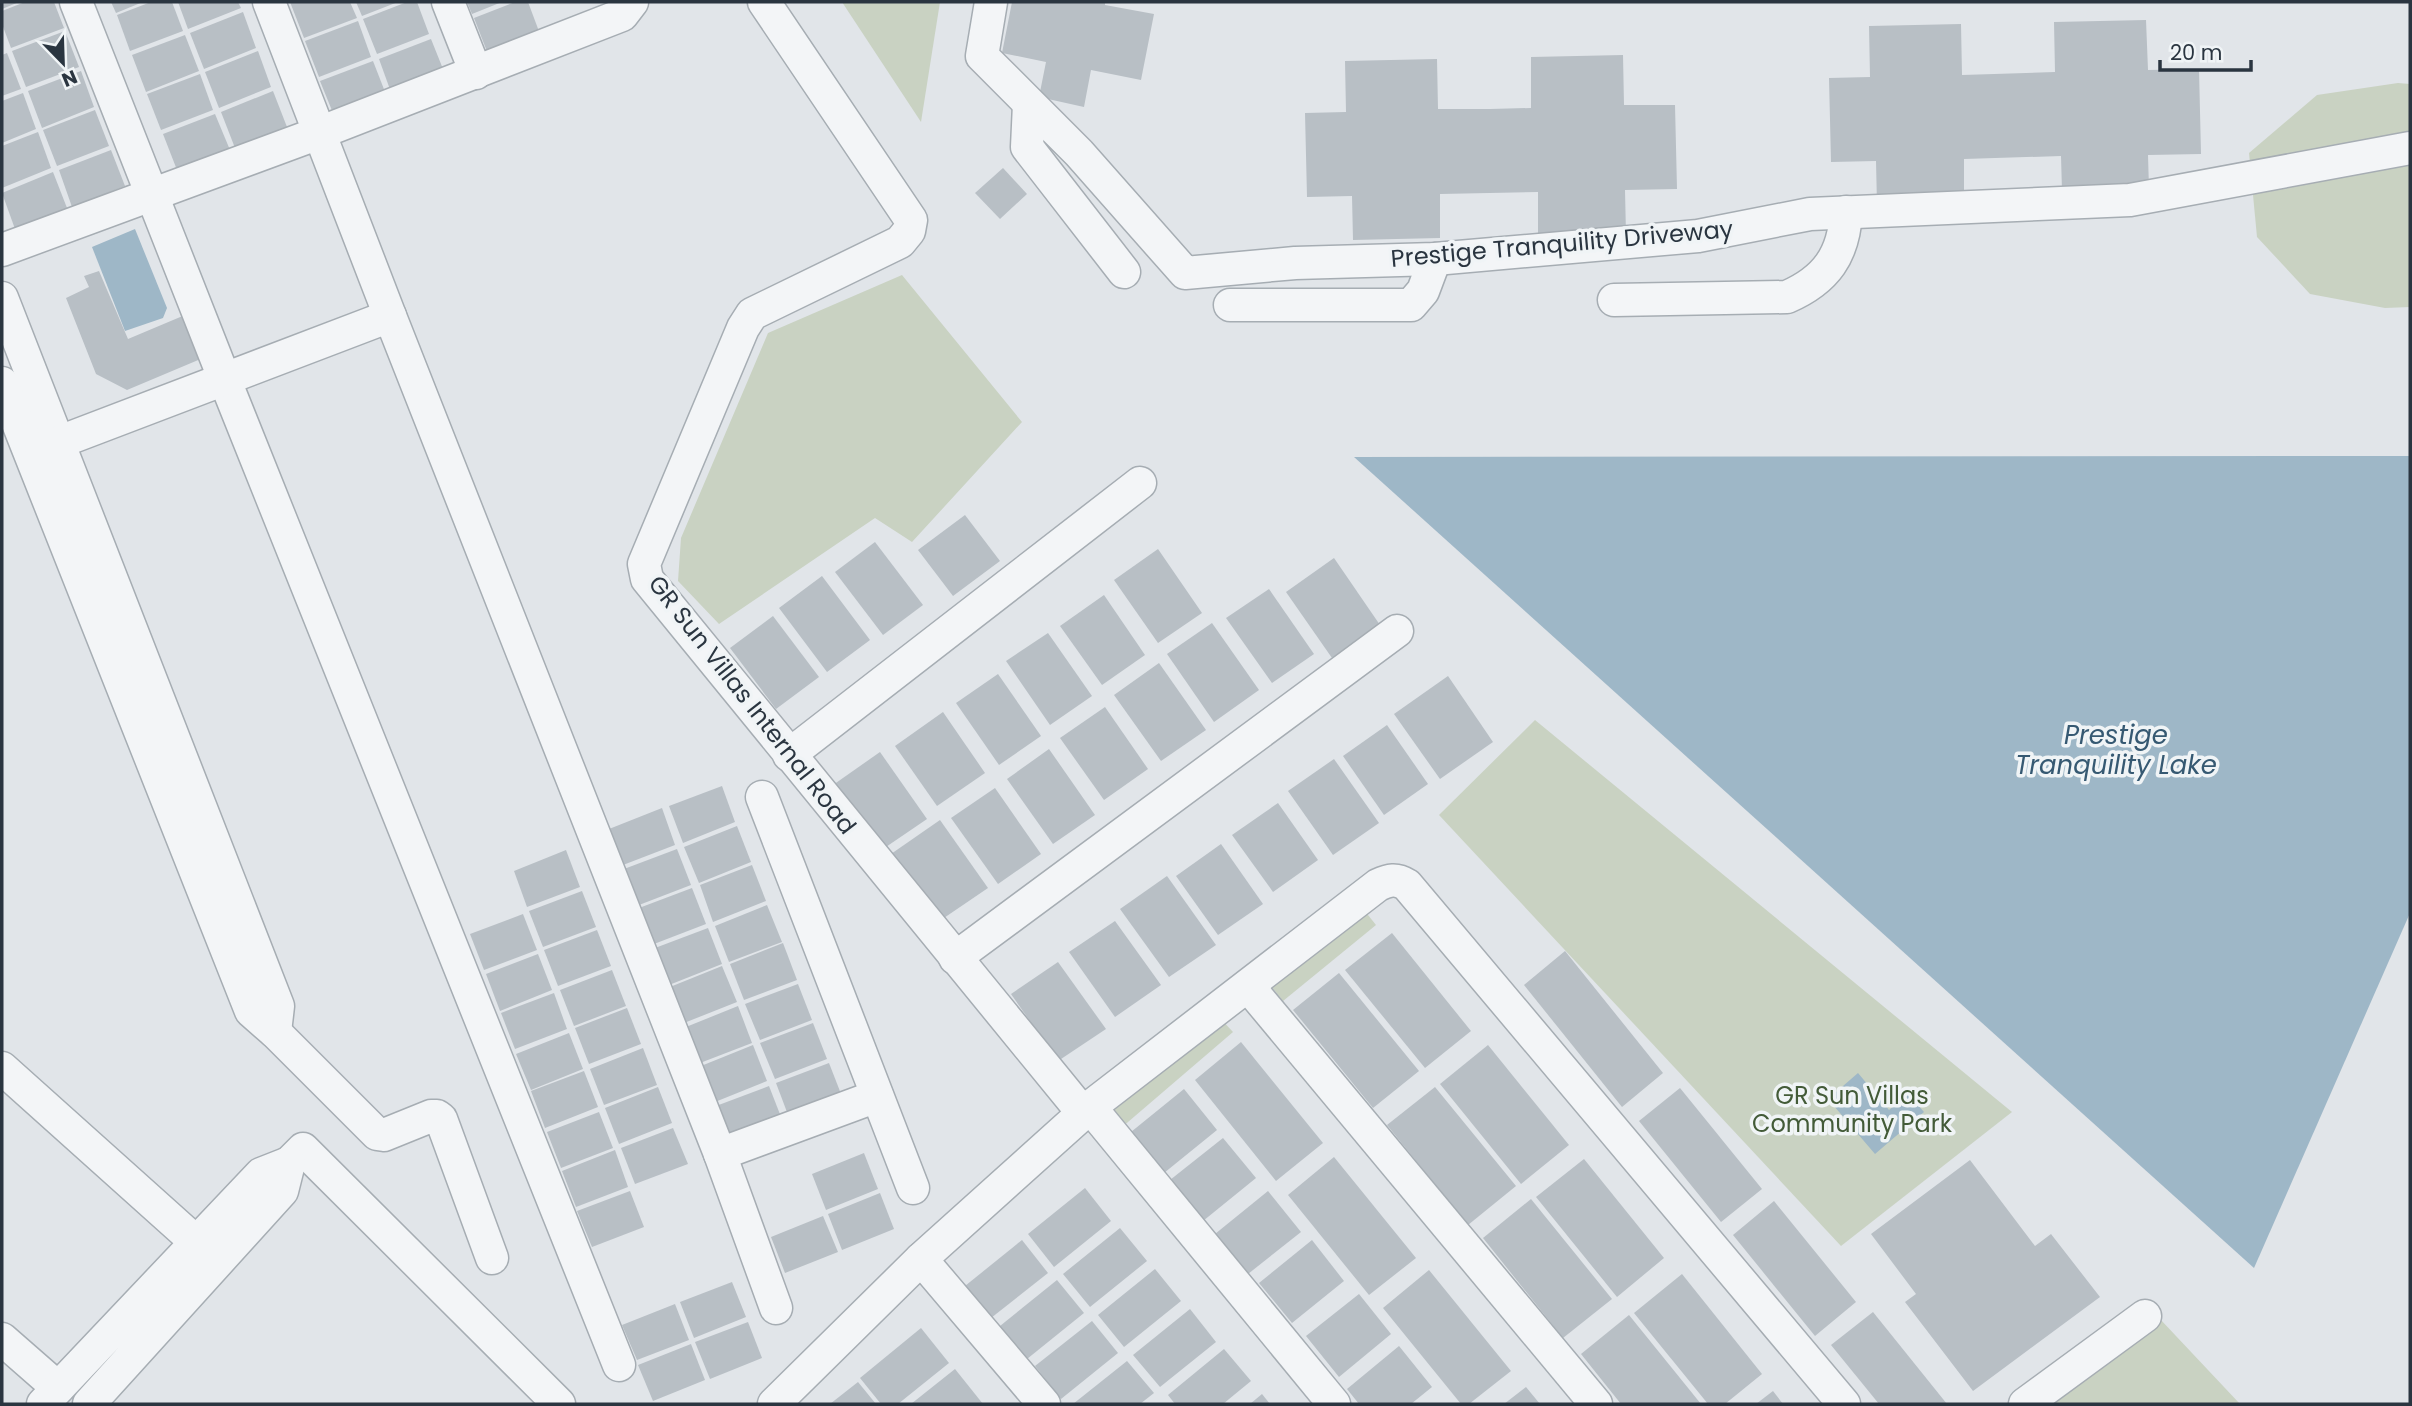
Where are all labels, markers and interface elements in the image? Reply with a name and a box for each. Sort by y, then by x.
north arrow [28,28,98,98]
scale bar [2160,28,2251,72]
text: 20 m [2170,38,2223,67]
text: N [58,63,81,93]
street label: Prestige Tranquility Driveway [1389,212,1735,275]
street label: GR Sun Villas Internal Road [641,568,864,841]
water label: Prestige Tranquility Lake [2015,717,2217,783]
park label: GR Sun Villas Community Park [1752,1079,1953,1140]

